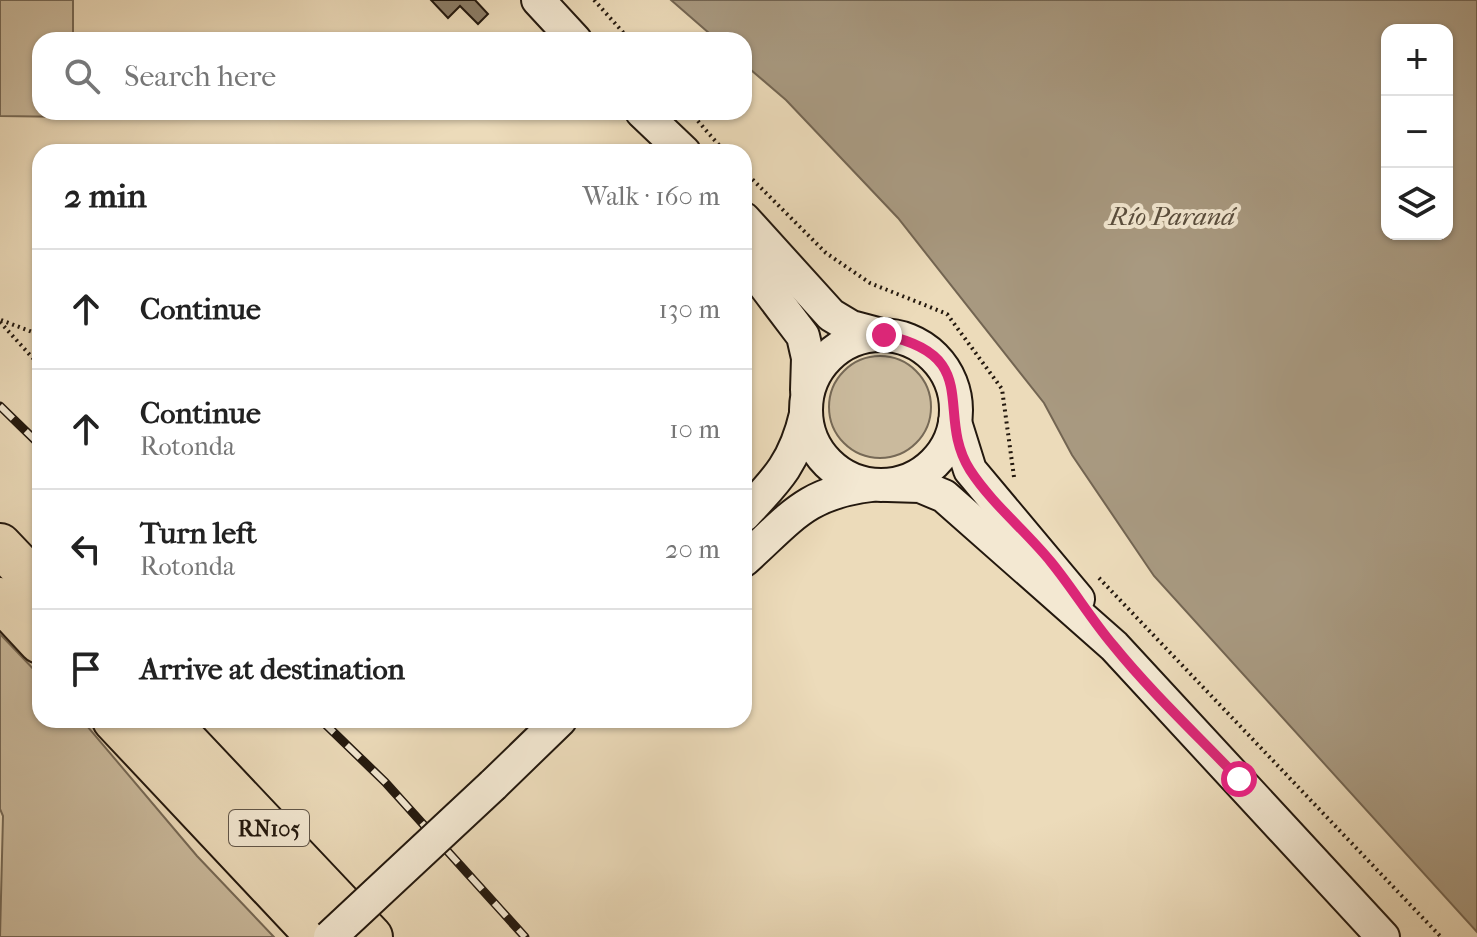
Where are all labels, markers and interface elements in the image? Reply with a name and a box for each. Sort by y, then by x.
map controls [1381,24,1453,240]
button: + [1381,24,1453,96]
search box [32,32,752,120]
icon: search [60,54,104,98]
text: Search here [124,59,276,94]
button: − [1381,96,1453,168]
button: layers [1381,168,1453,240]
text: 2 min [64,176,147,216]
text: Walk · 160 m [582,181,720,212]
water label: Río Paraná [1107,201,1237,232]
icon: ahead [64,287,108,331]
text: Continue [140,292,261,327]
text: 130 m [659,294,720,325]
route end [866,317,902,353]
text: Continue [140,396,261,431]
icon: ahead [64,407,108,451]
text: 10 m [669,414,720,445]
text: Rotonda [140,431,235,462]
text: Turn left [140,516,257,551]
icon: left [64,527,108,571]
text: 20 m [665,534,720,565]
text: Rotonda [140,551,235,582]
icon: arrive [64,647,108,691]
text: Arrive at destination [140,652,405,687]
route start [1221,761,1257,797]
road number: RN105 [229,810,309,846]

